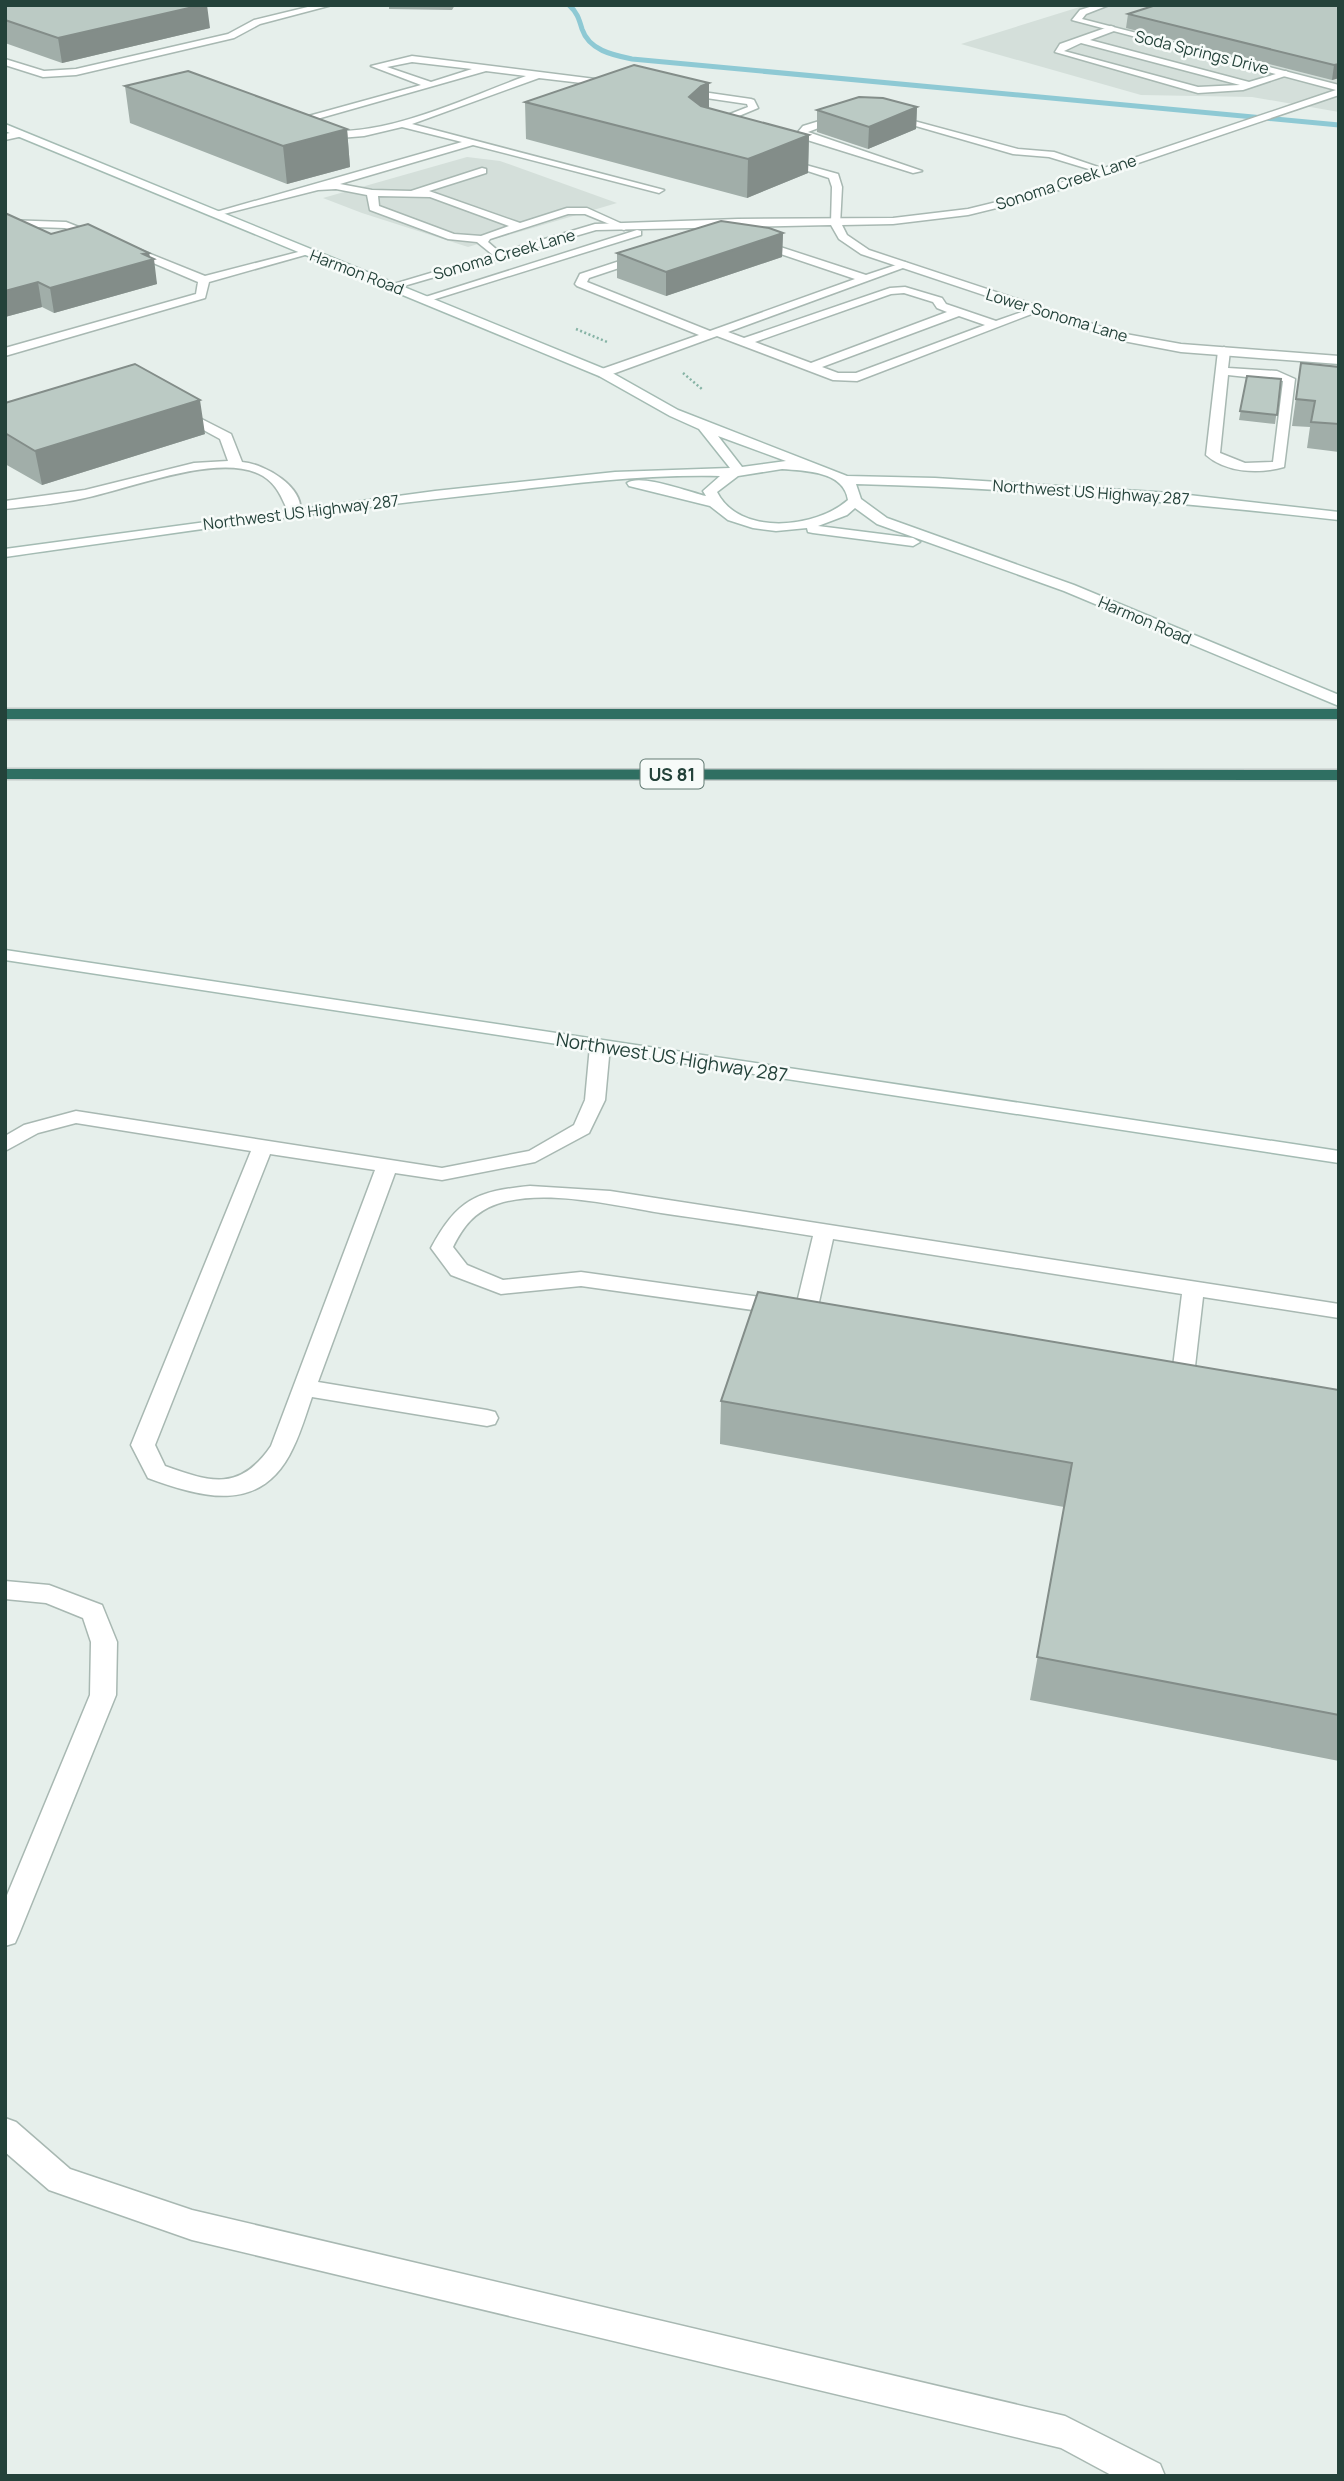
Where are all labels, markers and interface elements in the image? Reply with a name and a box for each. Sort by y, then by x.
street label: Soda Springs Drive [1133,25,1271,79]
street label: Sonoma Creek Lane [993,149,1139,215]
street label: Sonoma Creek Lane [430,223,578,285]
street label: Harmon Road [307,244,407,300]
street label: Lower Sonoma Lane [983,283,1131,347]
street label: Northwest US Highway 287 [992,474,1190,510]
street label: Northwest US Highway 287 [202,489,400,535]
street label: Harmon Road [1095,590,1195,650]
road number: US 81 [640,760,704,788]
street label: Northwest US Highway 287 [554,1026,790,1088]

